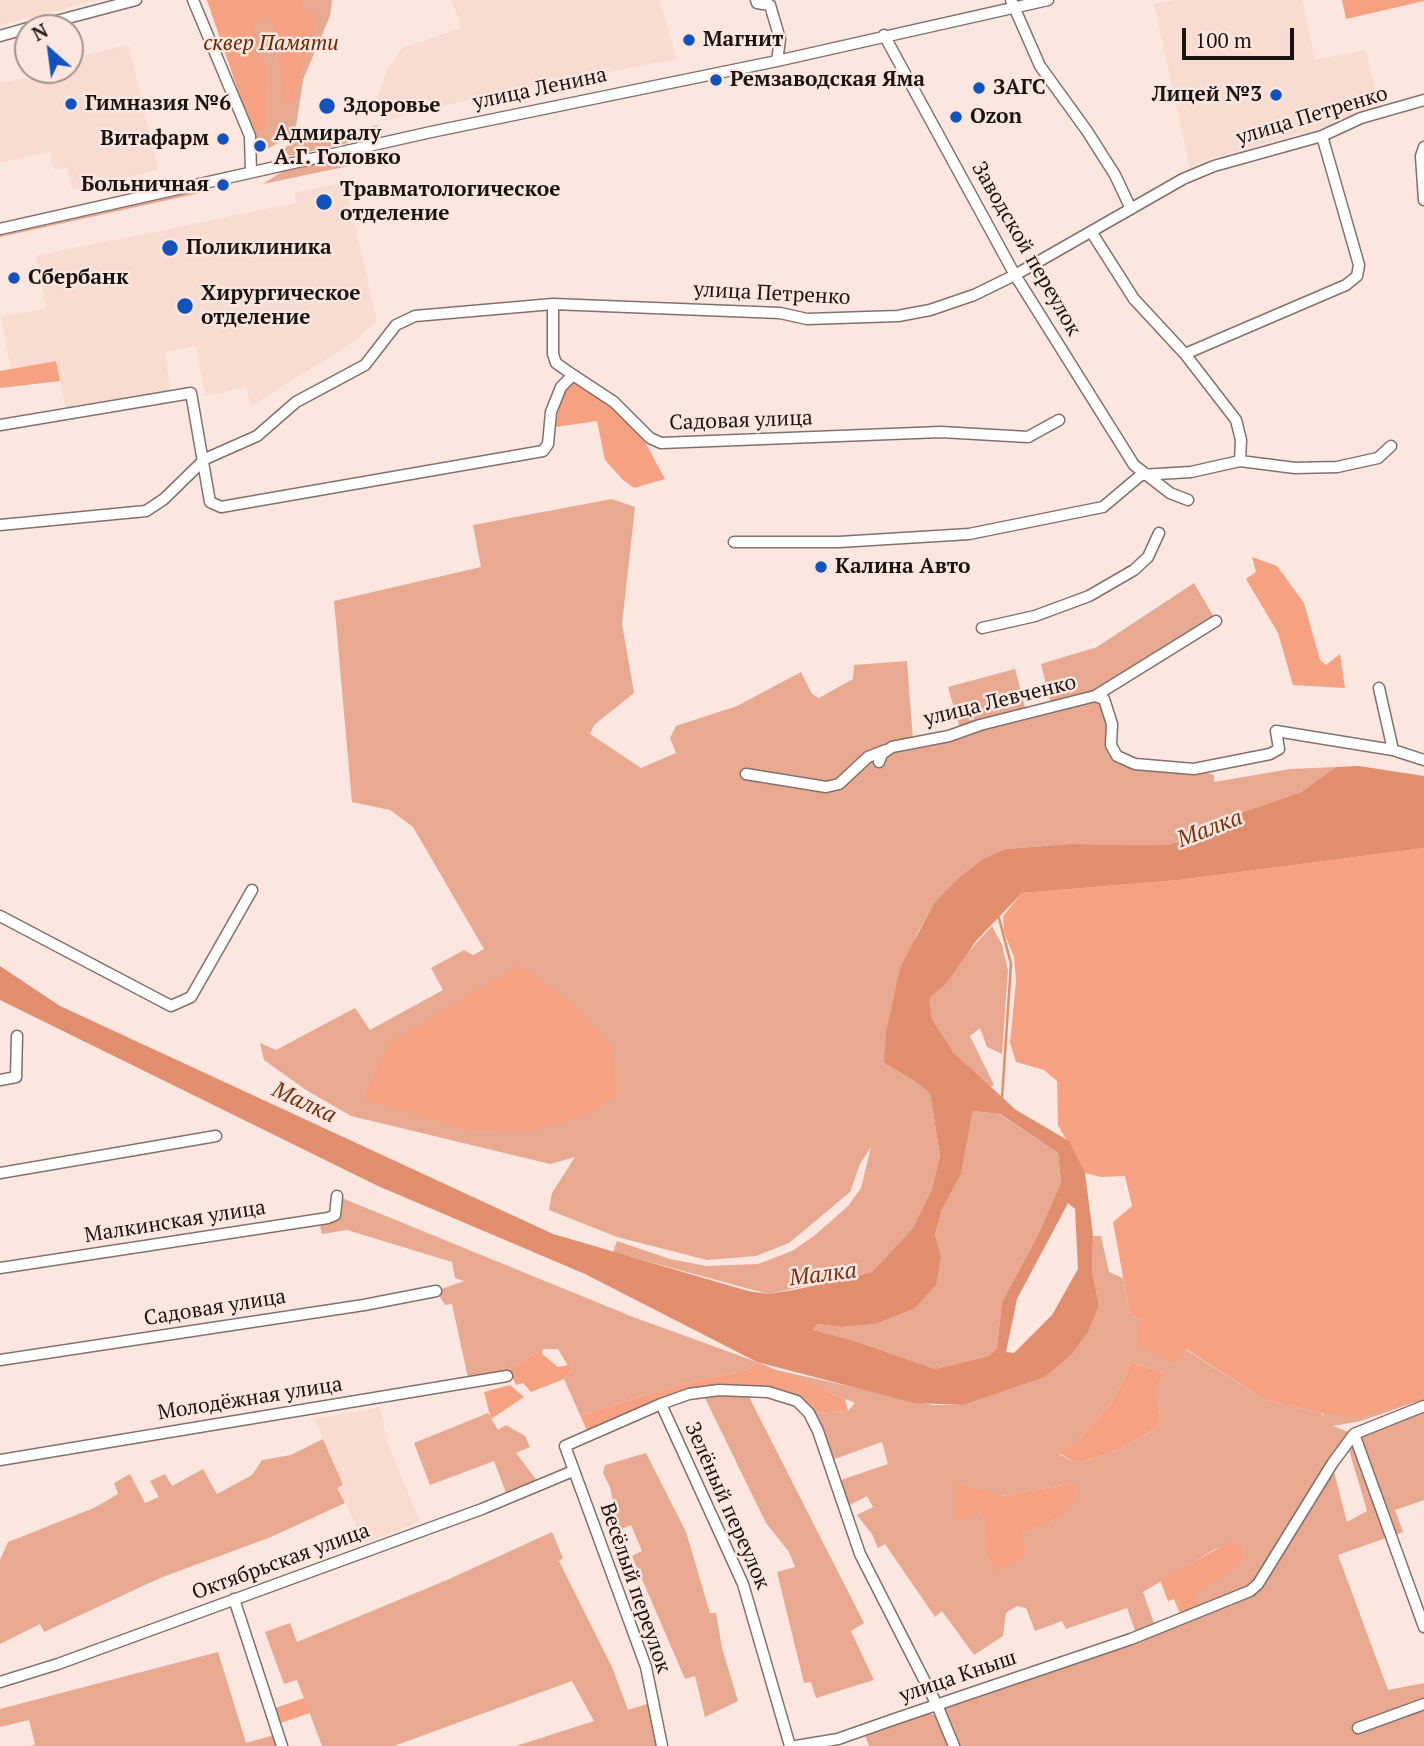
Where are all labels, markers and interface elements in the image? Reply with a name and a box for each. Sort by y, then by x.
north arrow [14,14,84,84]
scale bar [1186,14,1298,58]
text: N [28,17,52,46]
text: 100 m [1195,26,1252,54]
place label: Магнит [703,27,783,53]
park label: сквер Памяти [203,31,339,57]
marker: Магнит [681,32,697,48]
street label: улица Ленина [471,62,609,116]
place label: Ремзаводская Яма [730,67,925,93]
marker: Ремзаводская Яма [708,72,724,88]
place label: ЗАГС [993,75,1046,101]
marker: ЗАГС [971,80,987,96]
street label: улица Петренко [1233,81,1391,151]
place label: Лицей №3 [1152,82,1262,108]
marker: Лицей №3 [1268,87,1284,103]
place label: Гимназия №6 [85,91,231,117]
place label: Здоровье [343,93,440,119]
marker: Гимназия №6 [63,96,79,112]
marker: Здоровье [317,96,337,116]
place label: Ozon [970,104,1022,130]
marker: Ozon [948,109,964,125]
place label: Адмиралу А.Г. Головко [274,121,401,171]
place label: Витафарм [100,126,209,152]
marker: Витафарм [215,131,231,147]
marker: Адмиралу А.Г. Головко [252,138,268,154]
street label: Заводской переулок [966,157,1086,341]
place label: Больничная [81,172,209,198]
marker: Больничная [215,177,231,193]
place label: Травматологическое отделение [340,177,560,227]
marker: Травматологическое отделение [314,192,334,212]
place label: Поликлиника [186,235,332,261]
marker: Поликлиника [160,238,180,258]
place label: Сбербанк [28,265,128,291]
marker: Сбербанк [6,270,22,286]
street label: улица Петренко [693,277,851,311]
place label: Хирургическое отделение [201,281,361,331]
marker: Хирургическое отделение [175,296,195,316]
street label: Садовая улица [669,406,813,436]
place label: Калина Авто [835,554,970,580]
marker: Калина Авто [813,559,829,575]
street label: улица Левченко [921,670,1079,732]
water label: Малка [1173,804,1247,854]
water label: Малка [268,1076,340,1130]
street label: Малкинская улица [83,1195,267,1249]
water label: Малка [788,1257,858,1293]
street label: Садовая улица [142,1284,288,1332]
street label: Молодёжная улица [156,1372,344,1426]
street label: Зелёный переулок [679,1419,775,1593]
street label: Весёлый переулок [594,1500,676,1676]
street label: Октябрьская улица [189,1518,373,1606]
street label: улица Кныш [896,1645,1020,1709]

